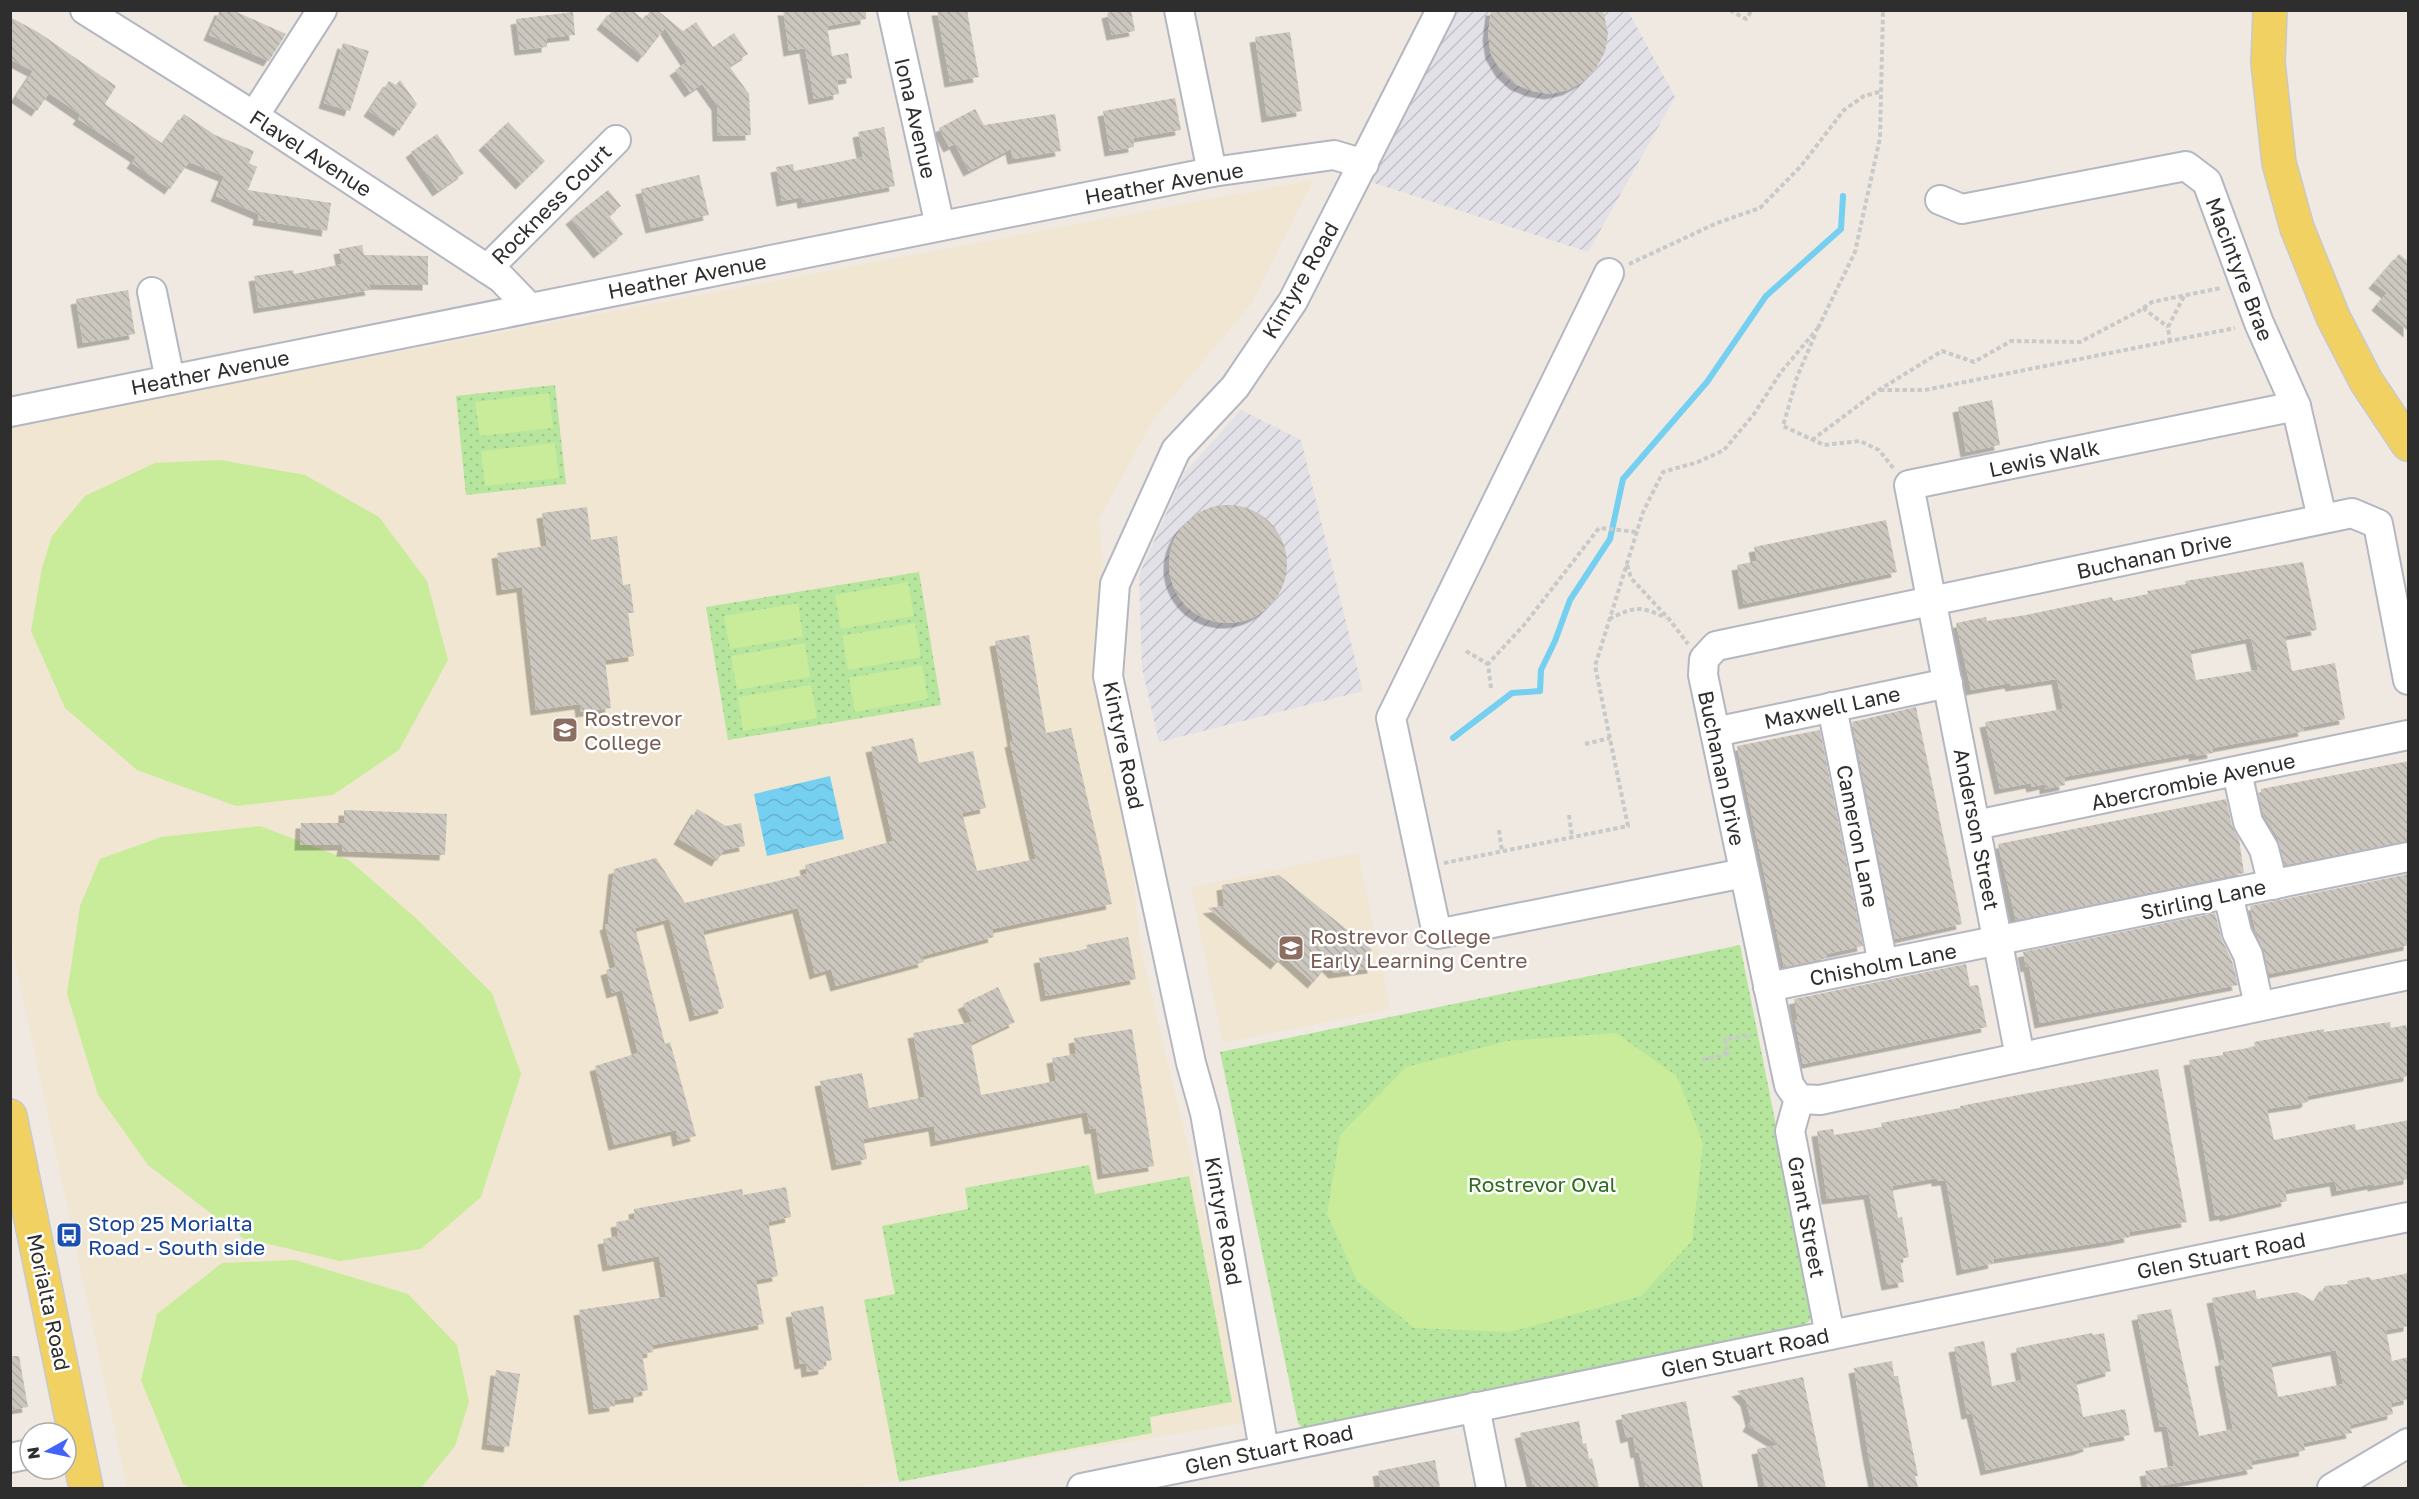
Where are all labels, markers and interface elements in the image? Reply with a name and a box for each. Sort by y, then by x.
street label: Iona Avenue [889,55,943,181]
street label: Flavel Avenue [245,104,377,202]
street label: Rockness Court [486,139,616,269]
street label: Heather Avenue [1083,156,1245,210]
street label: Macintyre Brae [2201,193,2279,345]
street label: Kintyre Road [1256,217,1344,343]
street label: Heather Avenue [606,248,768,304]
street label: Heather Avenue [129,344,291,400]
street label: Lewis Walk [1986,434,2102,482]
street label: Buchanan Drive [2074,526,2234,584]
street label: Kintyre Road [1098,679,1150,811]
street label: Maxwell Lane [1762,680,1902,734]
street label: Buchanan Drive [1693,688,1751,848]
place label: Rostrevor College [584,705,682,755]
school or university icon: Rostrevor College [550,715,580,745]
street label: Anderson Street [1949,746,2005,912]
street label: Abercrombie Avenue [2089,747,2297,815]
street label: Cameron Lane [1831,762,1885,910]
street label: Stirling Lane [2138,873,2268,925]
place label: Rostrevor College Early Learning Centre [1310,923,1527,973]
school or university icon: Rostrevor College Early Learning Centre [1276,933,1306,963]
street label: Chisholm Lane [1807,937,1959,991]
street label: Grant Street [1782,1154,1832,1280]
street label: Kintyre Road [1200,1155,1248,1287]
park label: Rostrevor Oval [1468,1171,1616,1197]
place label: Stop 25 Morialta Road - South side [88,1210,265,1260]
bus stop icon: Stop 25 Morialta Road - South side [54,1220,84,1250]
street label: Glen Stuart Road [2134,1226,2308,1284]
street label: Morialta Road [22,1231,76,1373]
street label: Glen Stuart Road [1658,1321,1832,1383]
street label: Glen Stuart Road [1182,1418,1356,1480]
north arrow [18,1421,78,1481]
text: N [22,1446,44,1461]

